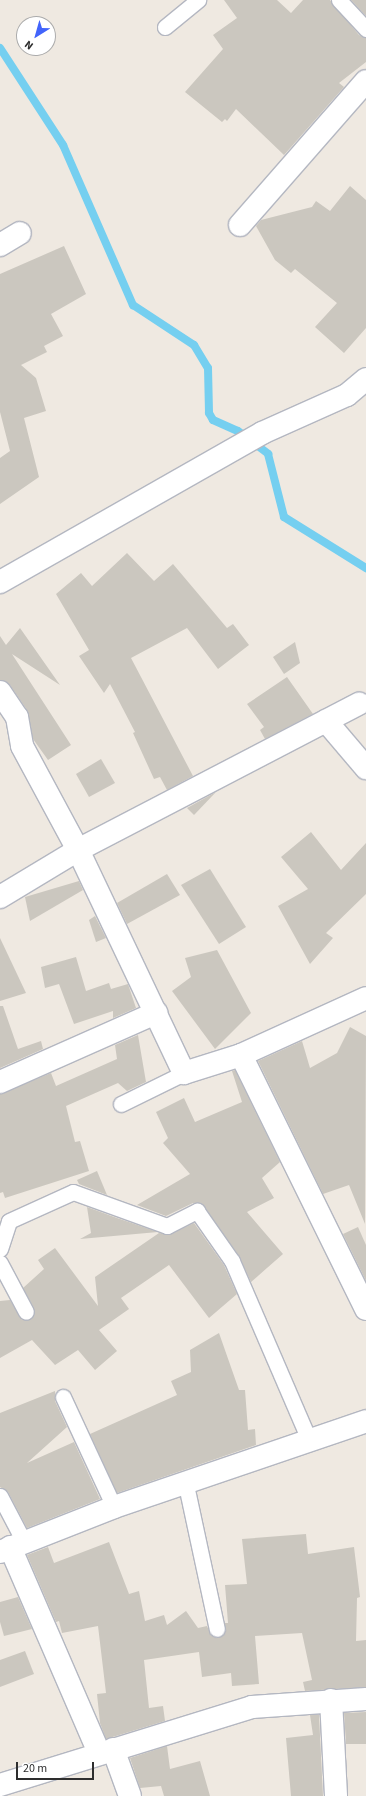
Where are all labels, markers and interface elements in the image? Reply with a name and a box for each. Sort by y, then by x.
north arrow [16,16,56,56]
text: N [22,37,37,53]
scale bar [18,1754,96,1780]
text: 20 m [23,1760,47,1777]

